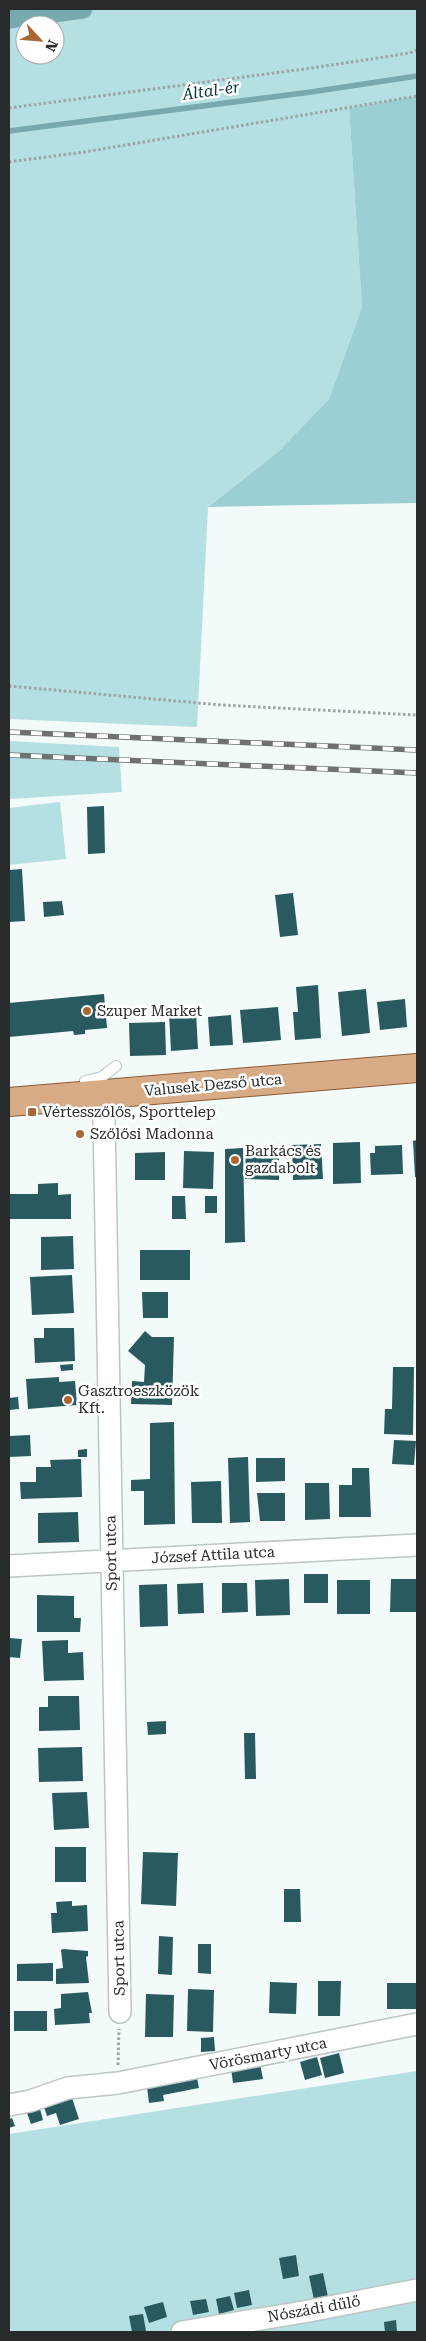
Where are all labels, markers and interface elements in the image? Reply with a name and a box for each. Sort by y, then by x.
north arrow [15,15,65,65]
text: N [42,37,61,54]
water label: Által-ér [180,77,241,104]
place label: Szuper Market [97,1002,202,1020]
marker: Szuper Market [81,1005,93,1017]
street label: Valusek Dezső utca [143,1070,283,1100]
place label: Vértesszőlős, Sporttelep [42,1103,216,1121]
marker: Vértesszőlős, Sporttelep [26,1106,38,1118]
place label: Szőlősi Madonna [90,1125,214,1143]
marker: Szőlősi Madonna [74,1128,86,1140]
place label: Barkács és gazdabolt [245,1142,321,1177]
marker: Barkács és gazdabolt [229,1154,241,1166]
place label: Gasztroeszközök Kft. [78,1382,200,1417]
marker: Gasztroeszközök Kft. [62,1394,74,1406]
street label: Sport utca [101,1515,121,1591]
street label: József Attila utca [151,1543,275,1567]
street label: Sport utca [109,1920,129,1996]
street label: Vörösmarty utca [208,2034,328,2074]
street label: Nószádi dűlő [266,2292,362,2326]

